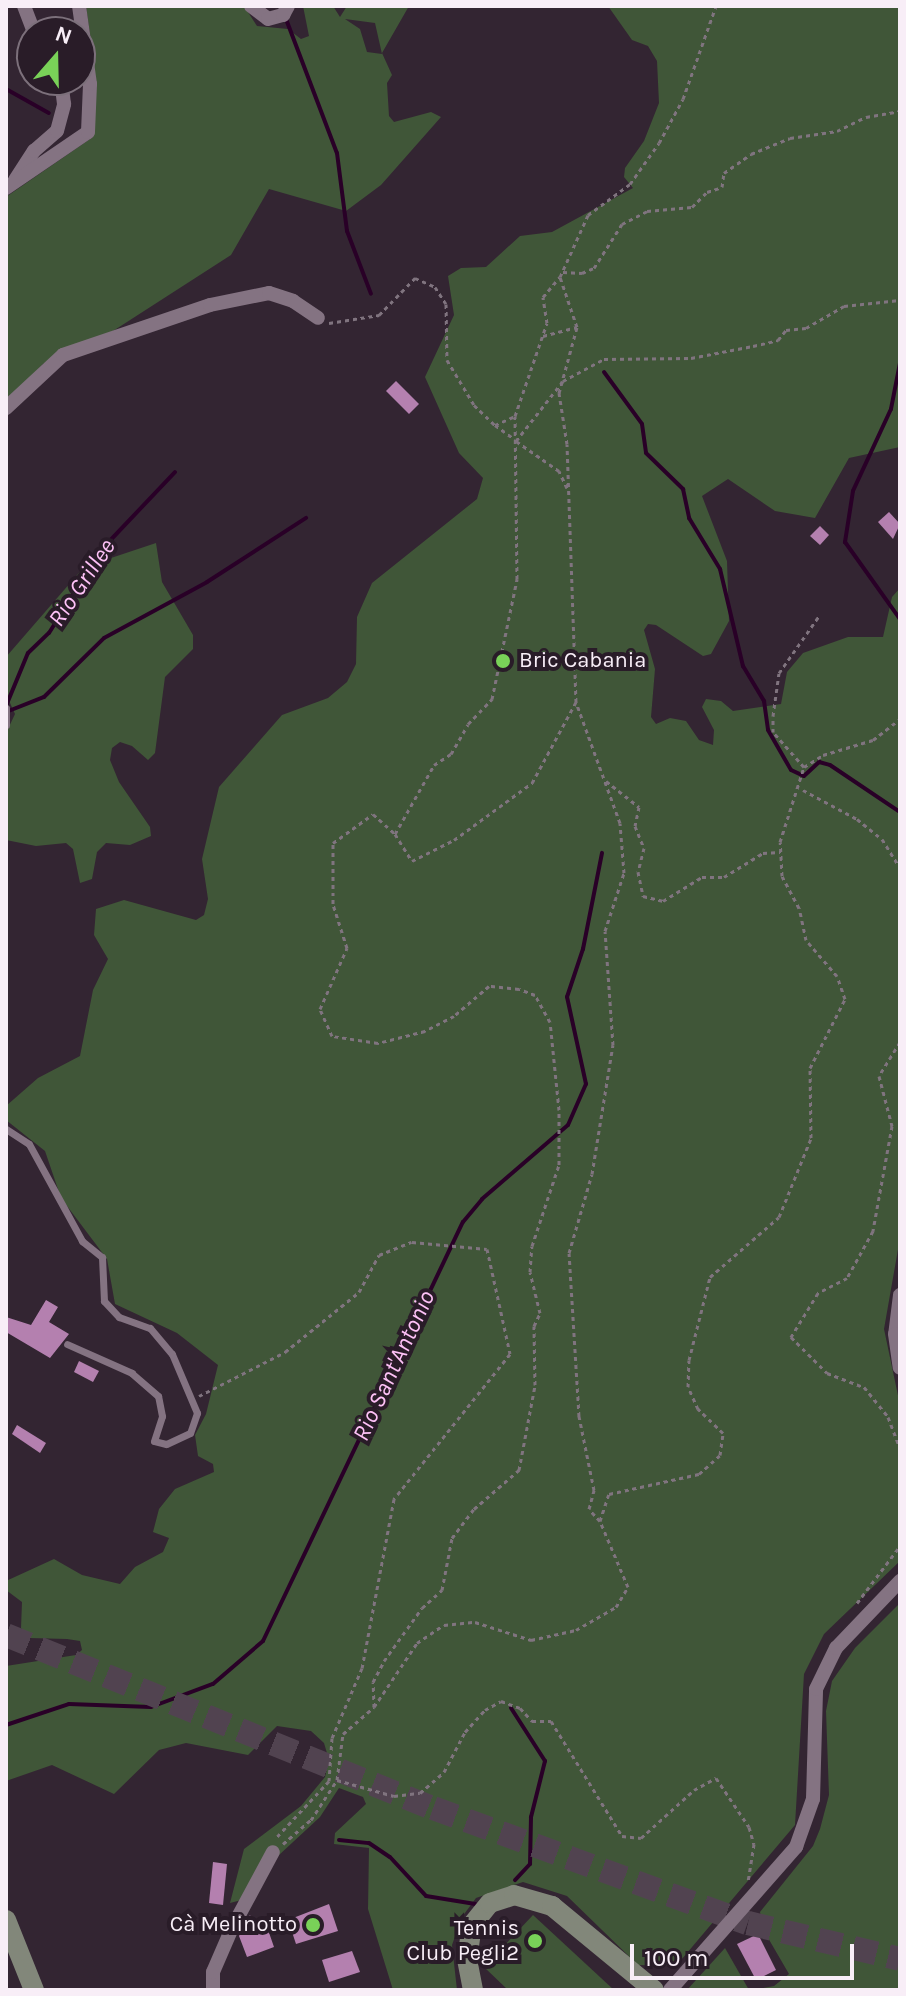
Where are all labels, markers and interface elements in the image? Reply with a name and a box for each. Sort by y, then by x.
north arrow [16,16,96,96]
text: N [52,20,75,50]
water label: Rio Grillee [42,534,122,632]
place label: Bric Cabania [519,648,646,674]
marker: Bric Cabania [494,652,512,670]
water label: Rio Sant'Antonio [347,1286,441,1446]
place label: Cà Melinotto [170,1912,297,1938]
place label: Tennis Club Pegli2 [406,1915,519,1966]
marker: Cà Melinotto [304,1916,322,1934]
scale bar [634,1928,858,1978]
marker: Tennis Club Pegli2 [526,1932,544,1950]
text: 100 m [644,1944,709,1972]

